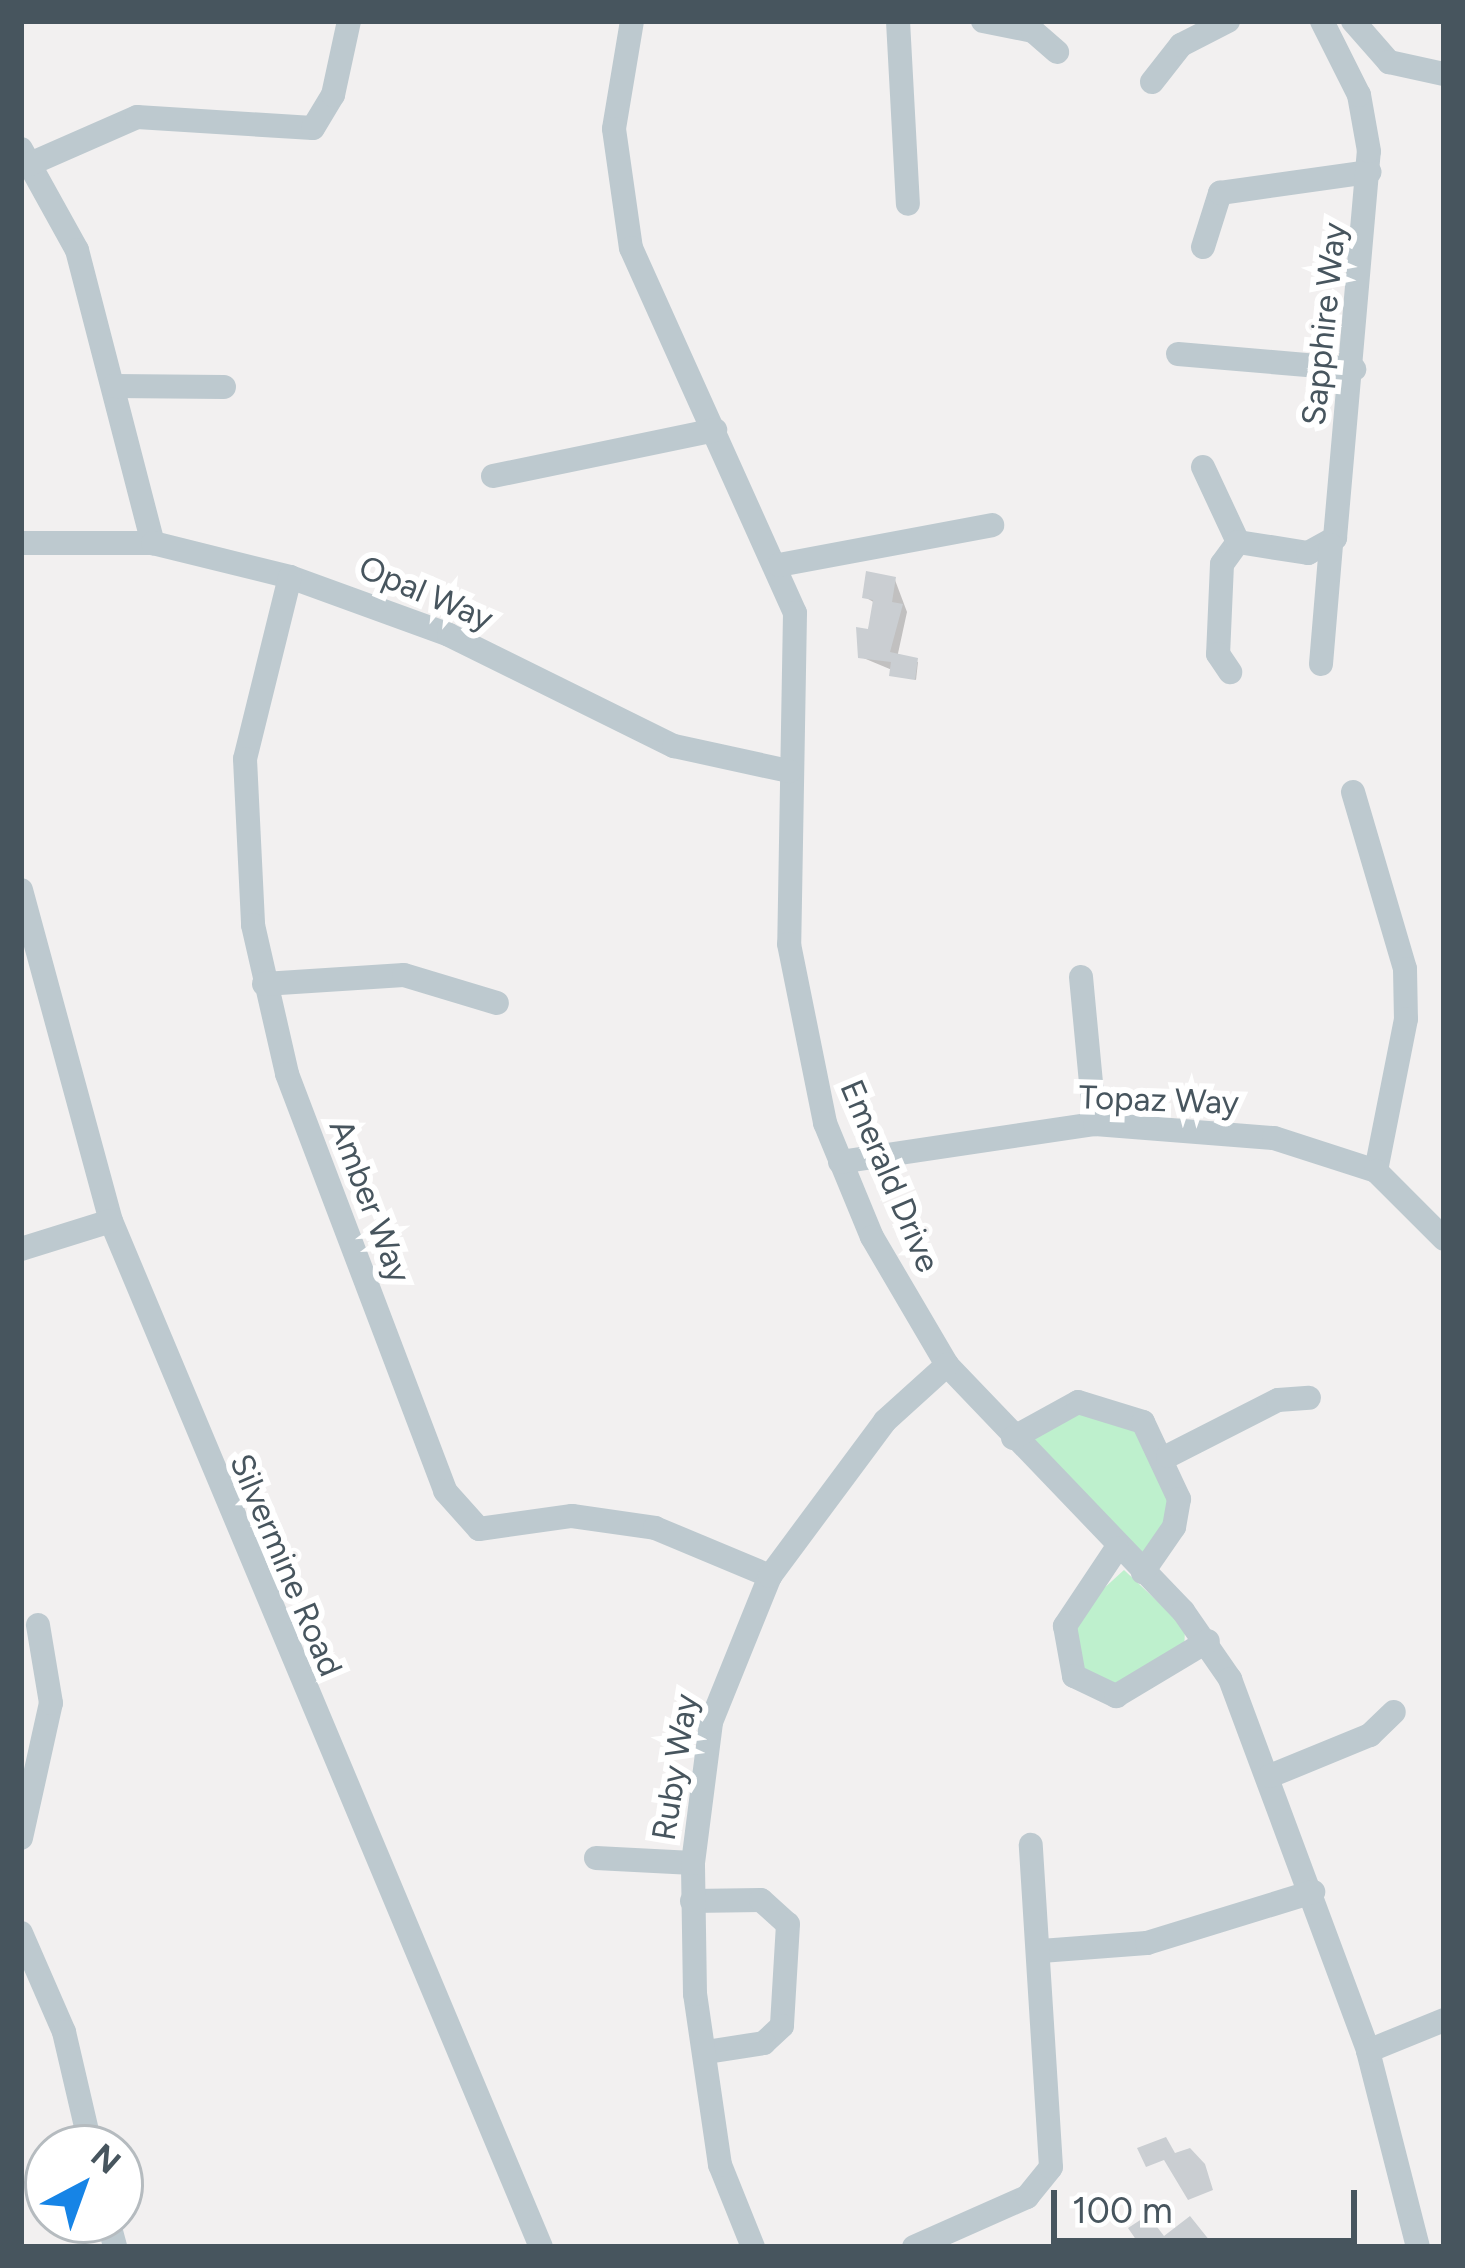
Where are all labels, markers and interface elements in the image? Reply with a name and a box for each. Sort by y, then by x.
street label: Sapphire Way [1294,221,1354,427]
street label: Opal Way [353,547,499,639]
street label: Emerald Drive [832,1074,948,1278]
street label: Topaz Way [1078,1077,1240,1123]
street label: Amber Way [321,1114,419,1288]
street label: Silvermine Road [221,1448,351,1682]
street label: Ruby Way [644,1691,706,1843]
north arrow [24,2124,144,2244]
text: N [84,2136,128,2182]
scale bar [1057,2166,1363,2240]
text: 100 m [1072,2189,1173,2232]

